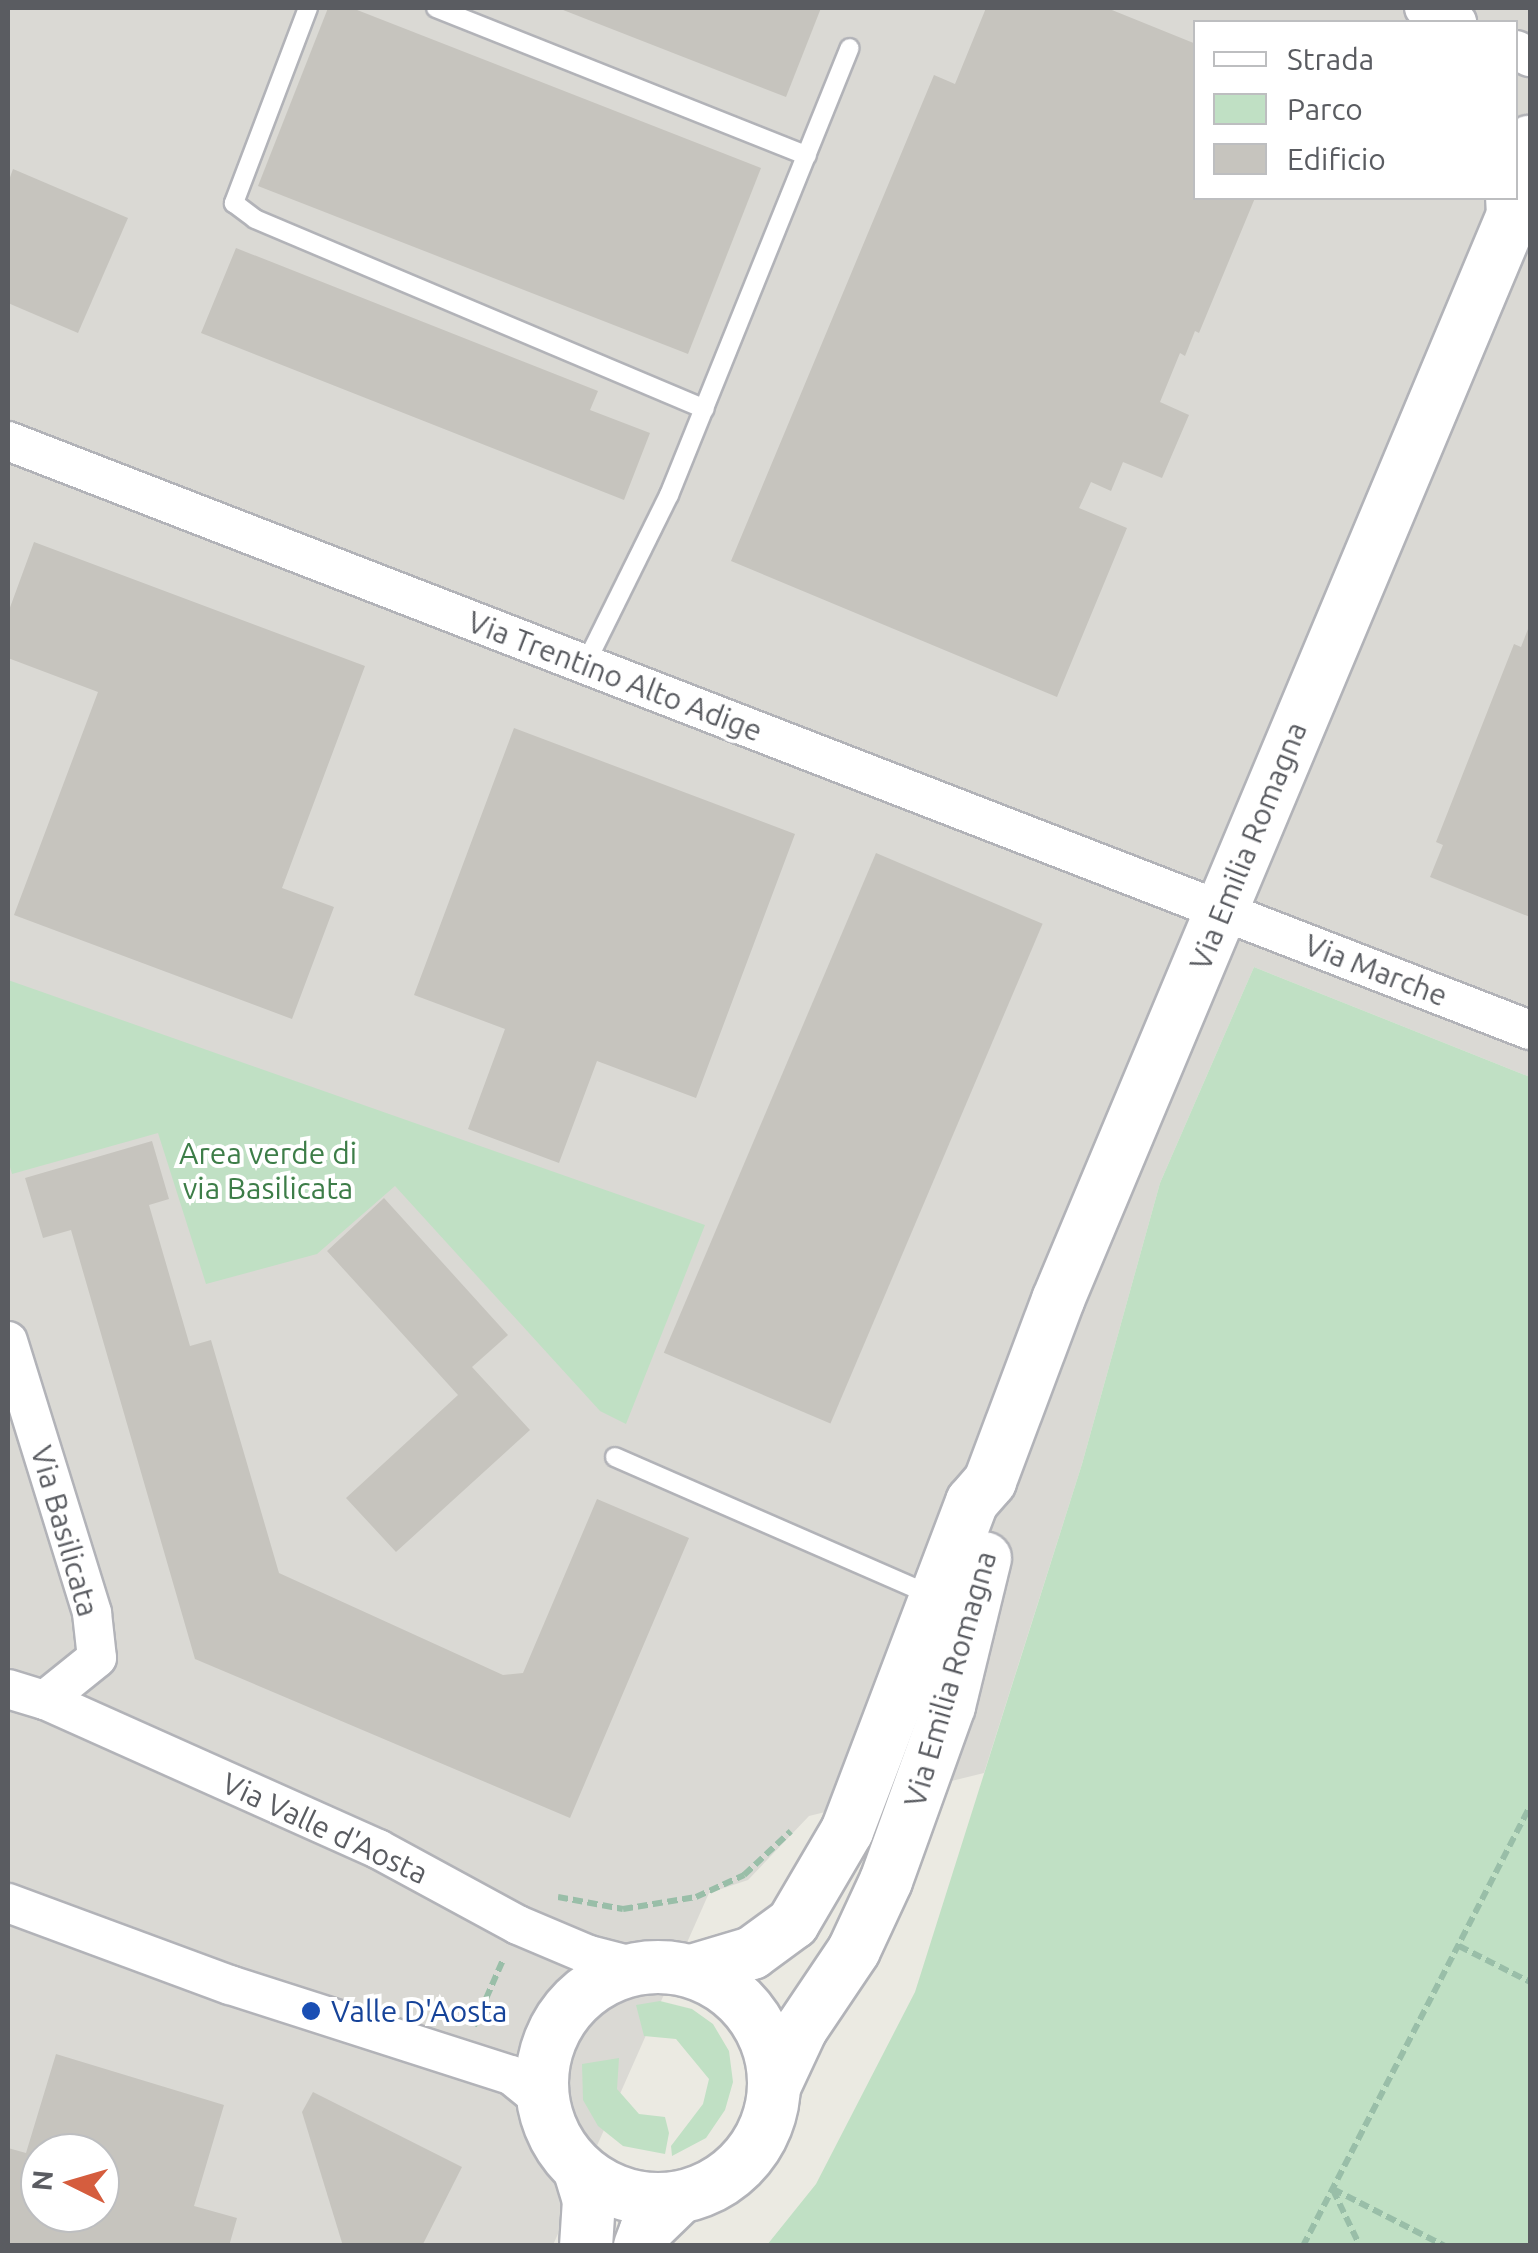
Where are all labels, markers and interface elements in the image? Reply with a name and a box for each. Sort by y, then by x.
legend [1193,20,1518,200]
text: Strada [1287,42,1374,76]
text: Parco [1287,92,1363,126]
text: Edificio [1287,142,1386,176]
street label: Via Trentino Alto Adige [463,603,767,749]
street label: Via Emilia Romagna [1182,717,1314,975]
street label: Via Marche [1300,926,1452,1014]
park label: Area verde di via Basilicata [179,1135,357,1206]
street label: Via Basilicata [23,1441,107,1621]
street label: Via Emilia Romagna [896,1547,1004,1811]
street label: Via Valle d'Aosta [216,1765,434,1891]
place label: Valle D'Aosta [331,1993,507,2029]
marker: Valle D'Aosta [300,2000,322,2022]
north arrow [20,2133,120,2233]
text: N [25,2169,58,2192]

